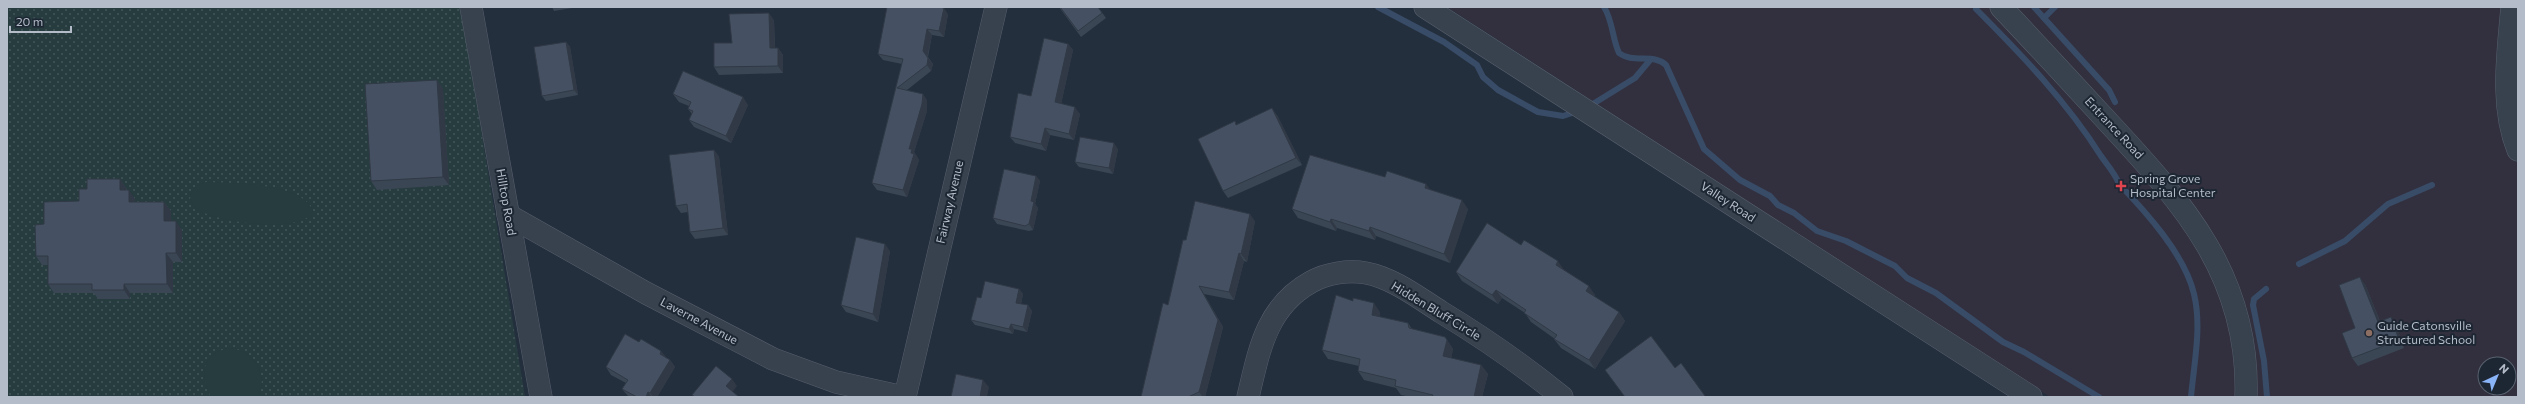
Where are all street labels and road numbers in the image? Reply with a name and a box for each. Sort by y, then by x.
street label: Entrance Road [2083,94,2147,161]
street label: Fairway Avenue [933,159,965,245]
street label: Hilltop Road [494,167,520,236]
street label: Valley Road [1698,178,1759,224]
street label: Hidden Bluff Circle [1389,278,1484,342]
street label: Laverne Avenue [658,294,741,346]

